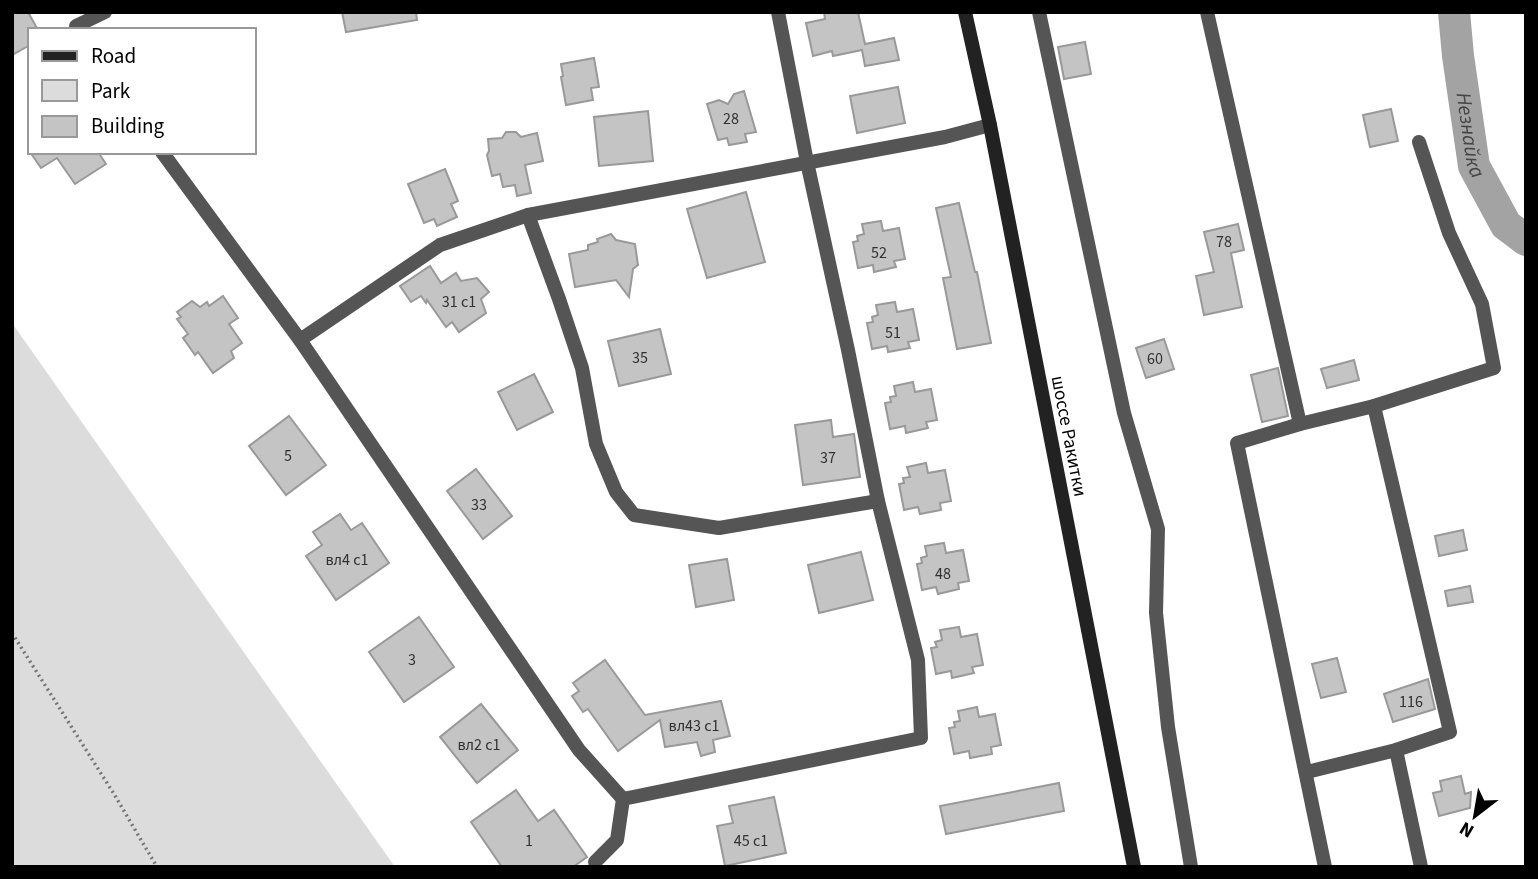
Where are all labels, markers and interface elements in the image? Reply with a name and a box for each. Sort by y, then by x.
legend [28,28,256,154]
text: Road [91,41,136,71]
text: Park [91,76,131,106]
water label: Незнайка [1448,90,1493,183]
house number: 28 [723,108,739,130]
text: Building [91,111,165,141]
house number: 78 [1216,231,1232,253]
house number: 52 [871,242,887,264]
house number: 31 с1 [442,291,476,313]
house number: 51 [885,322,901,344]
house number: 35 [632,347,648,369]
house number: 60 [1147,348,1163,370]
street label: шоссе Ракитки [1044,373,1093,499]
house number: 5 [284,445,292,467]
house number: 37 [820,447,836,469]
house number: 33 [471,494,487,516]
house number: вл4 с1 [325,549,369,571]
house number: 48 [935,563,951,585]
house number: 3 [408,649,416,671]
house number: 116 [1399,691,1423,713]
house number: вл43 с1 [669,715,720,737]
house number: вл2 с1 [457,734,501,756]
north arrow [1440,781,1510,851]
text: N [1455,814,1479,844]
house number: 1 [525,830,533,852]
house number: 45 с1 [734,830,768,852]

